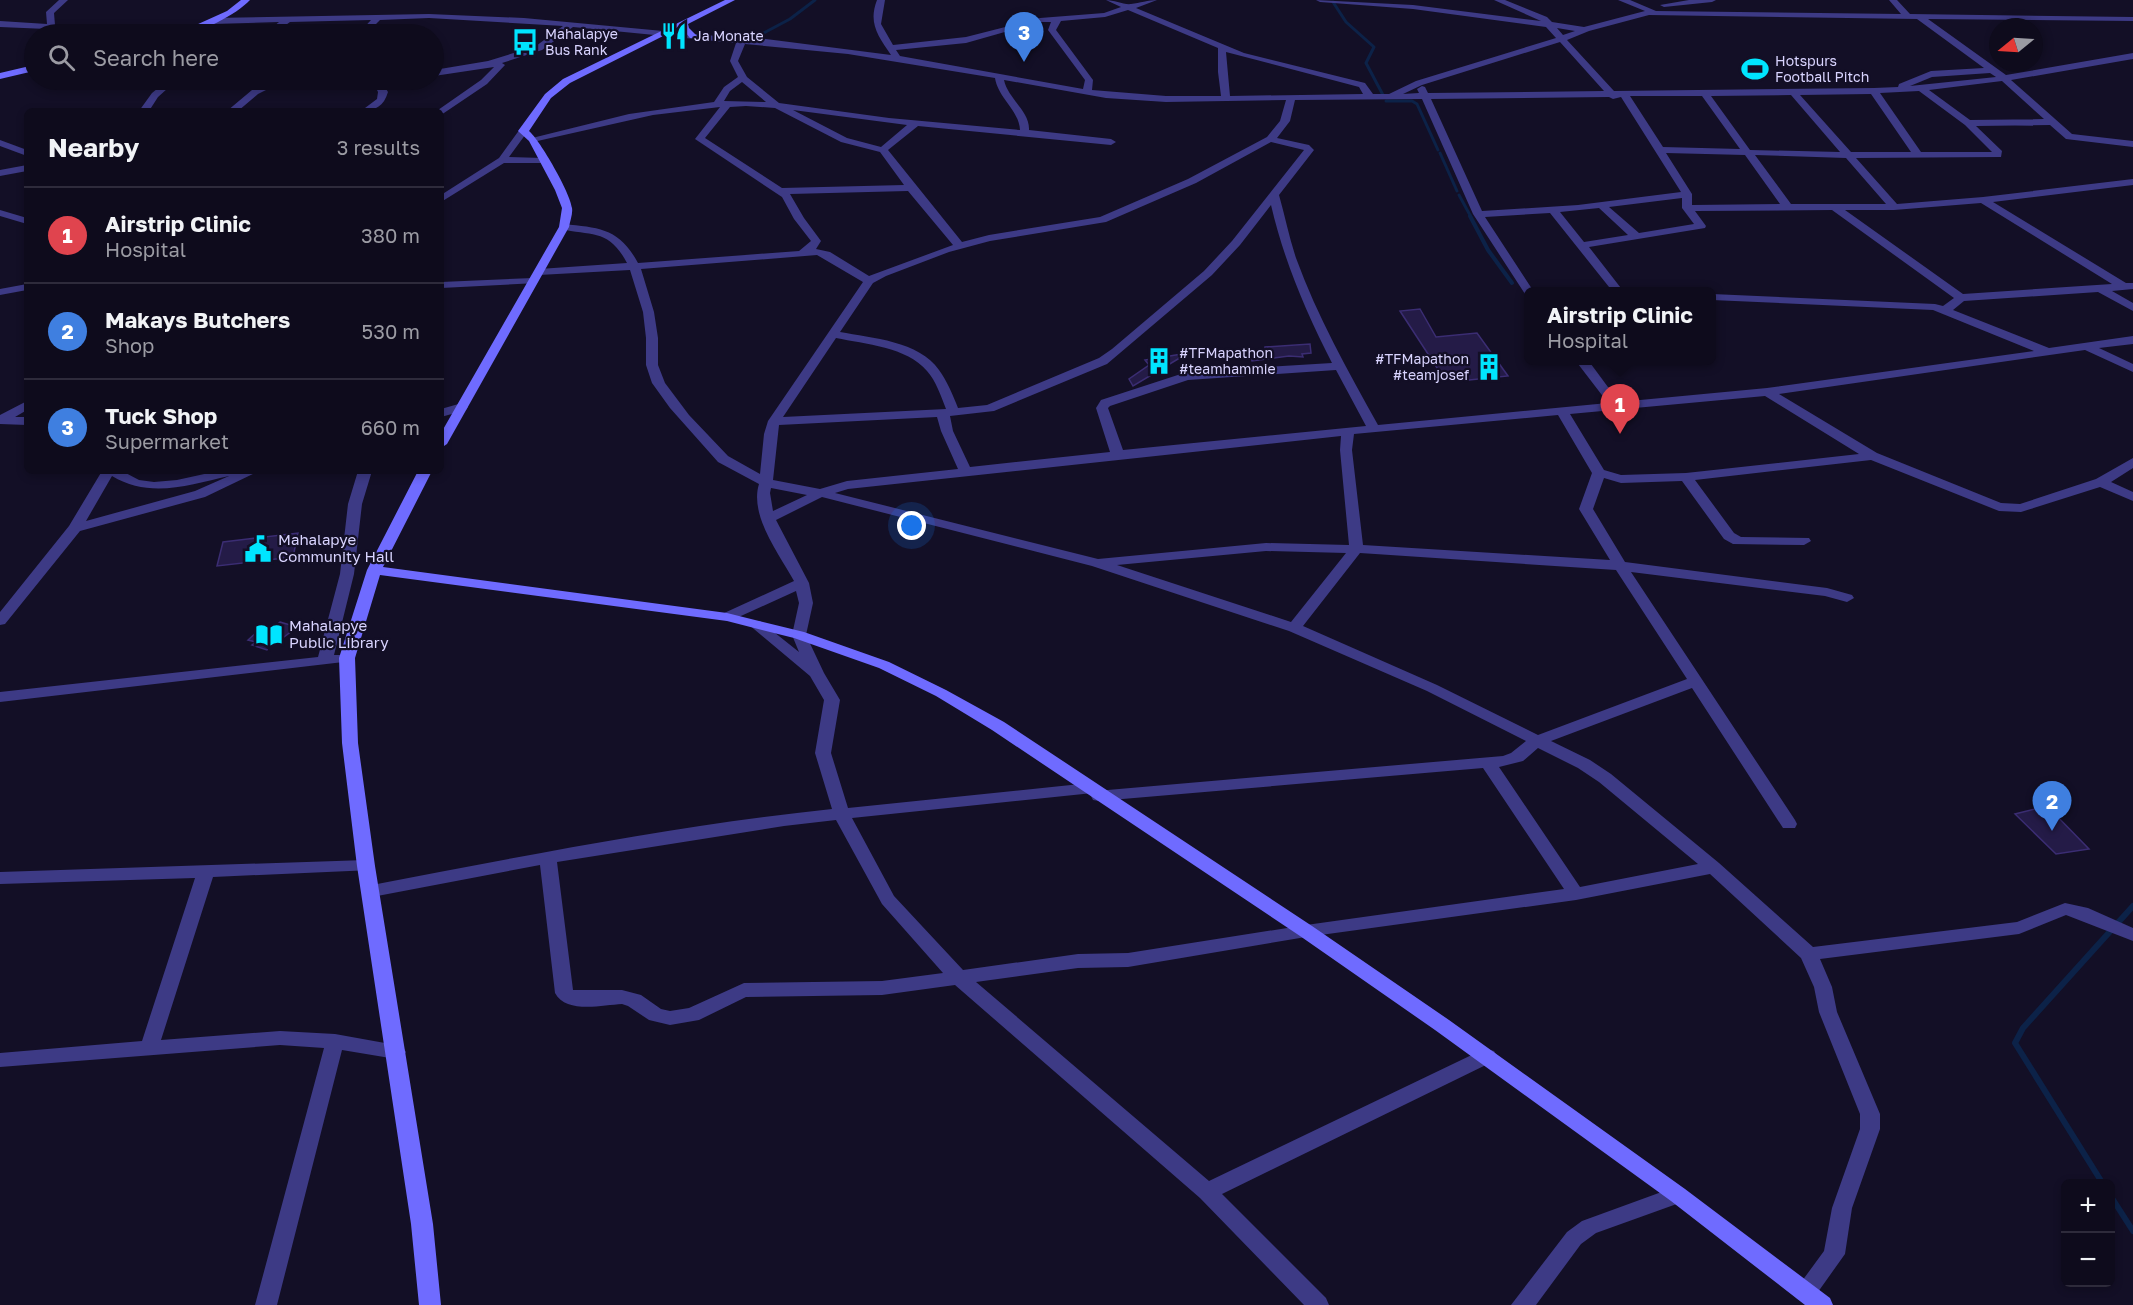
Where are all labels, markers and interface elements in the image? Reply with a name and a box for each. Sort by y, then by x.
pin: 3 [1004,13,1044,62]
north arrow [1989,18,2043,72]
restaurant icon: Ja Monate [659,21,689,51]
search box [24,24,444,90]
place label: Mahalapye Bus Rank [545,25,618,58]
bus stop icon: Mahalapye Bus Rank [510,27,540,57]
place label: Ja Monate [694,27,764,44]
icon: search [45,41,78,74]
text: Search here [93,44,219,71]
place label: Hotspurs Football Pitch [1775,52,1869,85]
sports icon: Hotspurs Football Pitch [1740,54,1770,84]
text: Nearby [48,132,139,163]
text: 3 results [337,135,420,159]
text: Airstrip Clinic [105,210,251,237]
text: 1 [62,223,73,247]
text: 380 m [361,223,420,247]
text: Hospital [105,237,186,261]
popup [1524,287,1716,365]
text: Airstrip Clinic [1547,301,1693,328]
text: Makays Butchers [105,306,290,333]
text: 2 [61,319,74,343]
text: 530 m [362,319,420,343]
text: Hospital [1547,328,1628,352]
text: Shop [105,333,154,357]
place label: #TFMapathon #teamhammie [1179,344,1276,377]
building icon: #TFMapathon #teamhammie [1144,346,1174,376]
place label: #TFMapathon #teamjosef [1375,350,1469,383]
building icon: #TFMapathon #teamjosef [1474,352,1504,382]
pin: 1 [1600,384,1640,434]
text: Tuck Shop [105,402,217,429]
text: 3 [61,415,74,439]
text: 660 m [361,415,420,439]
text: Supermarket [105,429,229,453]
your location [897,511,926,540]
place label: Mahalapye Community Hall [278,530,394,565]
public building icon: Mahalapye Community Hall [243,534,273,564]
place label: Mahalapye Public Library [289,616,389,651]
library icon: Mahalapye Public Library [254,620,284,650]
pin: 2 [2032,782,2072,831]
map controls [2061,1179,2115,1287]
button: + [2061,1179,2115,1233]
button: − [2061,1233,2115,1287]

